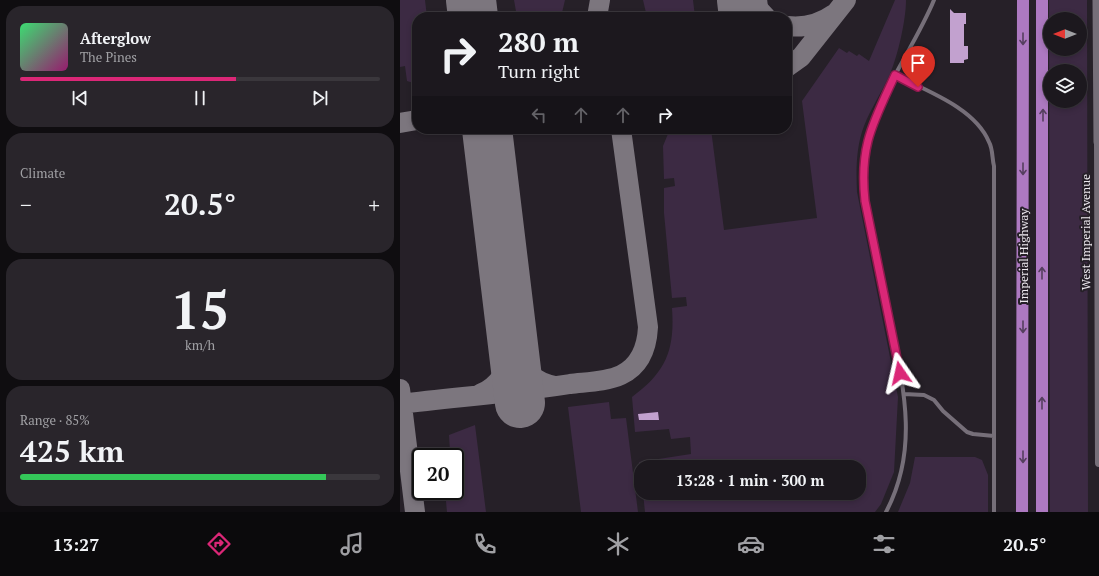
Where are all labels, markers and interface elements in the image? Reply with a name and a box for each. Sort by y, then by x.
north arrow [1043,12,1087,56]
map controls [1043,12,1087,108]
text: 280 m [498,23,579,60]
text: Afterglow [80,28,151,48]
icon: right [432,28,484,80]
one-way arrow [1020,32,1027,45]
pin [901,46,935,87]
text: The Pines [80,48,137,66]
icon: arrive [907,52,929,74]
text: Turn right [498,59,580,83]
button: layers [1043,64,1087,108]
icon: previous [69,87,91,109]
icon: pause [189,87,211,109]
icon: next [309,87,331,109]
icon: left [528,104,550,126]
icon: ahead [570,104,592,126]
icon: ahead [612,104,634,126]
icon: right [654,104,676,126]
one-way arrow [1039,109,1047,122]
one-way arrow [1019,162,1027,175]
text: Climate [20,164,65,182]
street label: West Imperial Avenue [1078,174,1093,290]
text: 20.5° [164,184,236,224]
text: − [20,190,32,219]
text: + [368,190,380,219]
street label: Imperial Highway [1016,208,1031,303]
one-way arrow [1038,267,1046,280]
text: 15 [171,275,229,344]
one-way arrow [1019,320,1027,333]
text: km/h [185,336,215,354]
position arrow [879,352,921,394]
one-way arrow [1038,397,1046,410]
text: Range · 85% [20,411,90,429]
text: 425 km [20,431,124,471]
speed limit sign: 20 [412,448,464,500]
one-way arrow [1019,450,1027,463]
text: 13:28 · 1 min · 300 m [676,470,824,490]
icon: directions [205,530,233,558]
icon: music [338,530,366,558]
icon: phone [471,530,499,558]
icon: climate [604,530,632,558]
icon: car [737,530,765,558]
icon: filters [870,530,898,558]
text: 13:27 [53,532,99,556]
text: 20.5° [1003,532,1046,556]

